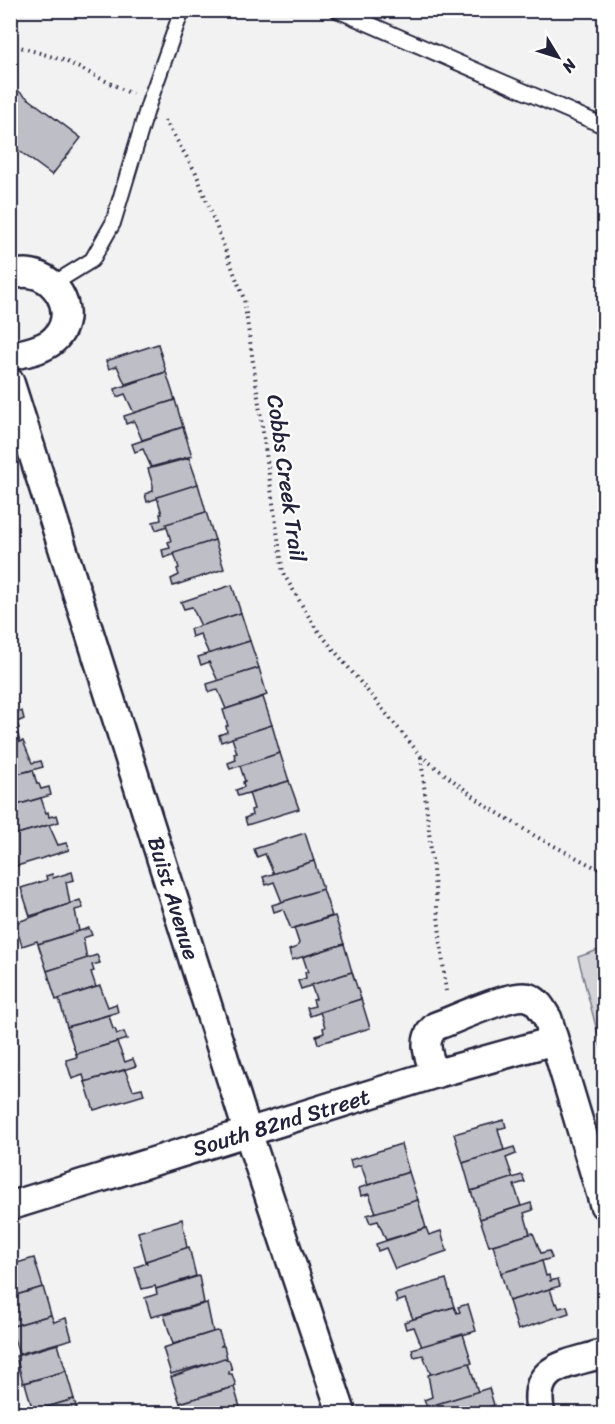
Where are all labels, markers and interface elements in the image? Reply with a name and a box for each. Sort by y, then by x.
north arrow [528,27,588,87]
text: N [554,52,585,80]
street label: Cobbs Creek Trail [255,392,318,565]
street label: Buist Avenue [136,832,211,965]
street label: South 82nd Street [188,1077,375,1168]

